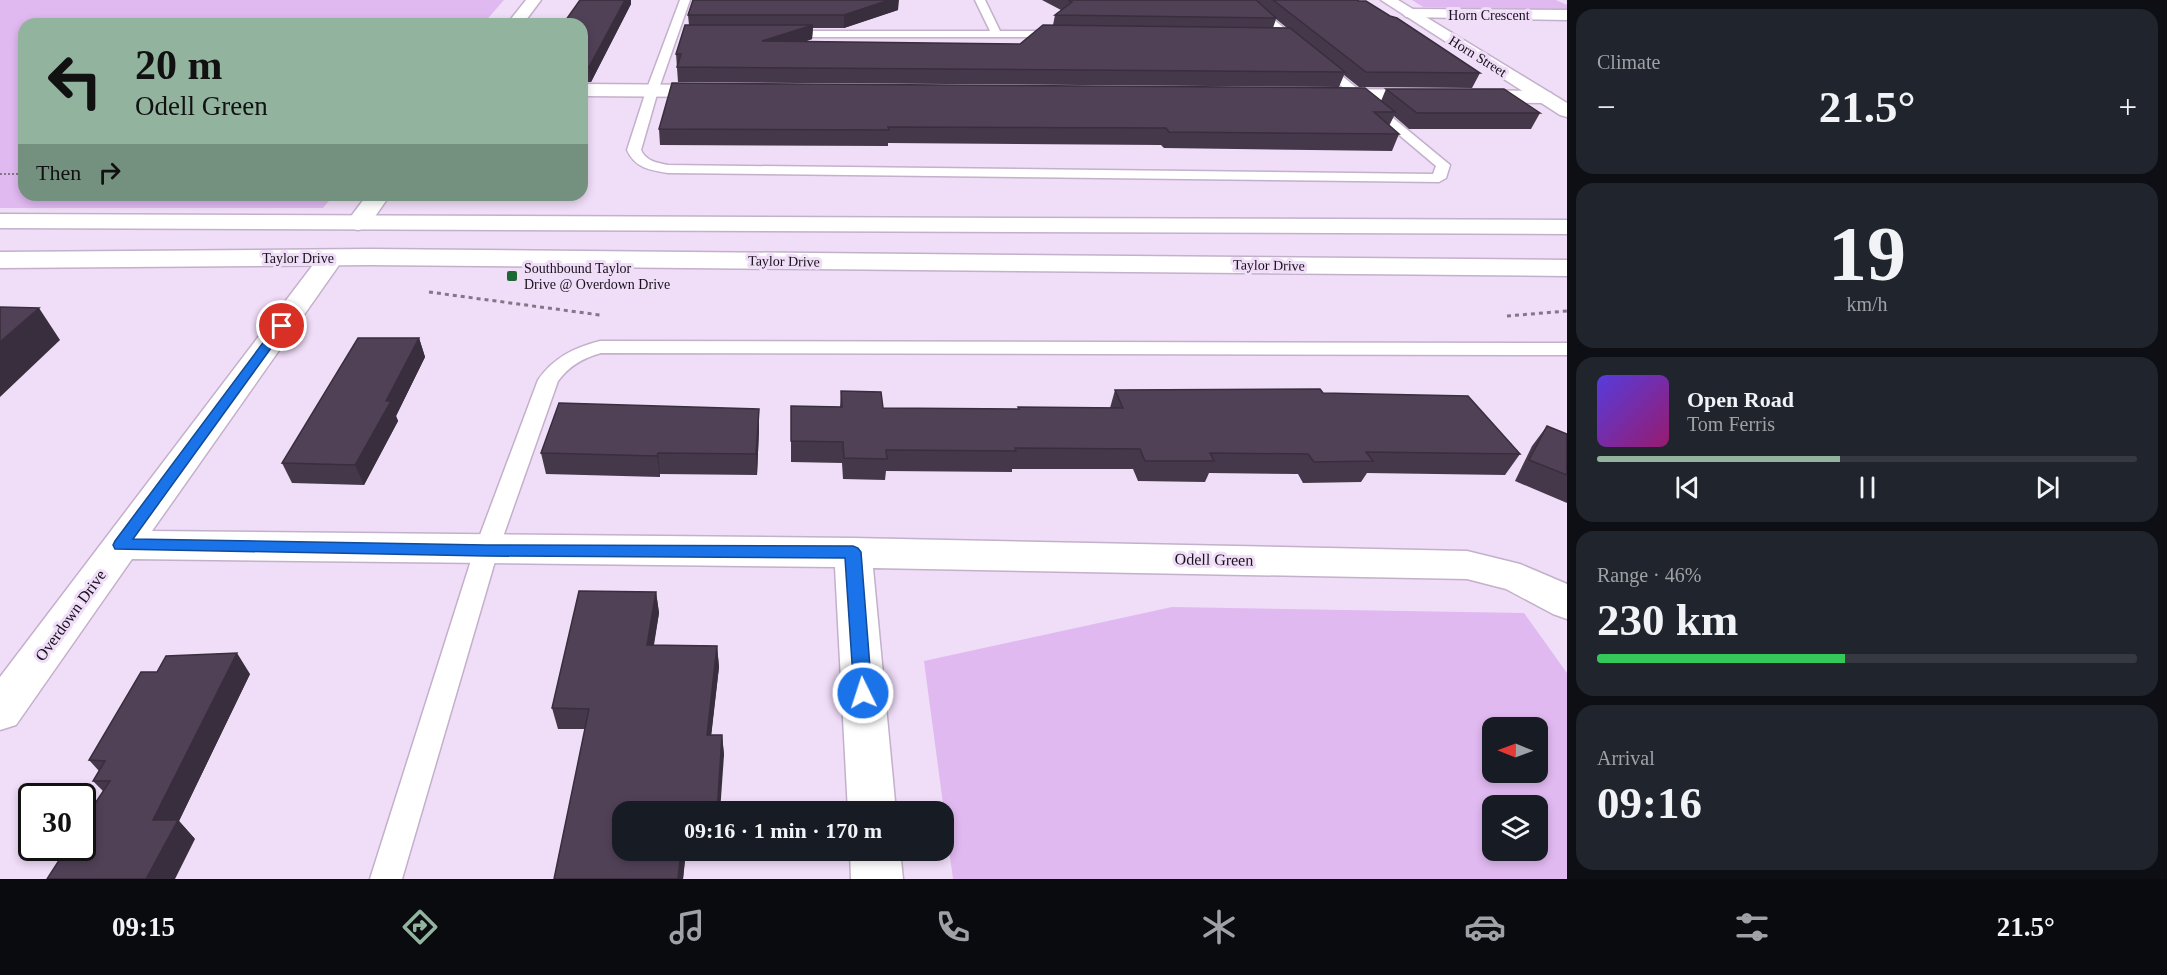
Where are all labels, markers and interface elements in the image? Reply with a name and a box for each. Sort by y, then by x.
street label: Horn Crescent [1448,8,1530,23]
street label: Horn Street [1446,33,1509,80]
icon: left [36,42,114,120]
text: 20 m [135,42,223,88]
text: Climate [1597,51,1660,73]
text: 21.5° [1819,82,1915,132]
text: − [1597,89,1616,125]
text: + [2118,89,2137,125]
text: Odell Green [135,91,268,121]
icon: right [93,156,126,189]
text: Then [36,160,81,185]
text: 19 [1828,210,1906,297]
street label: Taylor Drive [262,251,334,266]
street label: Taylor Drive [748,253,820,270]
street label: Taylor Drive [1233,257,1305,274]
place label: Southbound Taylor Drive @ Overdown Drive [524,261,670,292]
marker: Southbound Taylor Drive @ Overdown Drive [505,269,519,283]
text: km/h [1846,293,1888,315]
pin [256,300,307,351]
icon: arrive [265,309,298,342]
text: Open Road [1687,387,1794,412]
text: Tom Ferris [1687,413,1775,435]
icon: previous [1671,471,1704,504]
icon: pause [1851,471,1884,504]
icon: next [2031,471,2064,504]
street label: Odell Green [1175,550,1253,569]
text: Range · 46% [1597,564,1701,586]
street label: Overdown Drive [32,567,109,664]
text: 230 km [1597,595,1738,645]
position arrow [831,661,895,725]
north arrow [1482,717,1548,783]
map controls [1482,717,1548,861]
text: Arrival [1597,747,1655,769]
text: 09:16 [1597,778,1702,828]
speed limit sign: 30 [18,783,96,861]
button: layers [1482,795,1548,861]
text: 09:16 · 1 min · 170 m [684,818,882,843]
icon: directions [399,906,441,948]
icon: music [666,906,708,948]
icon: phone [932,906,974,948]
icon: climate [1198,906,1240,948]
icon: car [1464,906,1506,948]
icon: filters [1731,906,1773,948]
text: 09:15 [112,912,175,942]
text: 21.5° [1997,912,2055,942]

